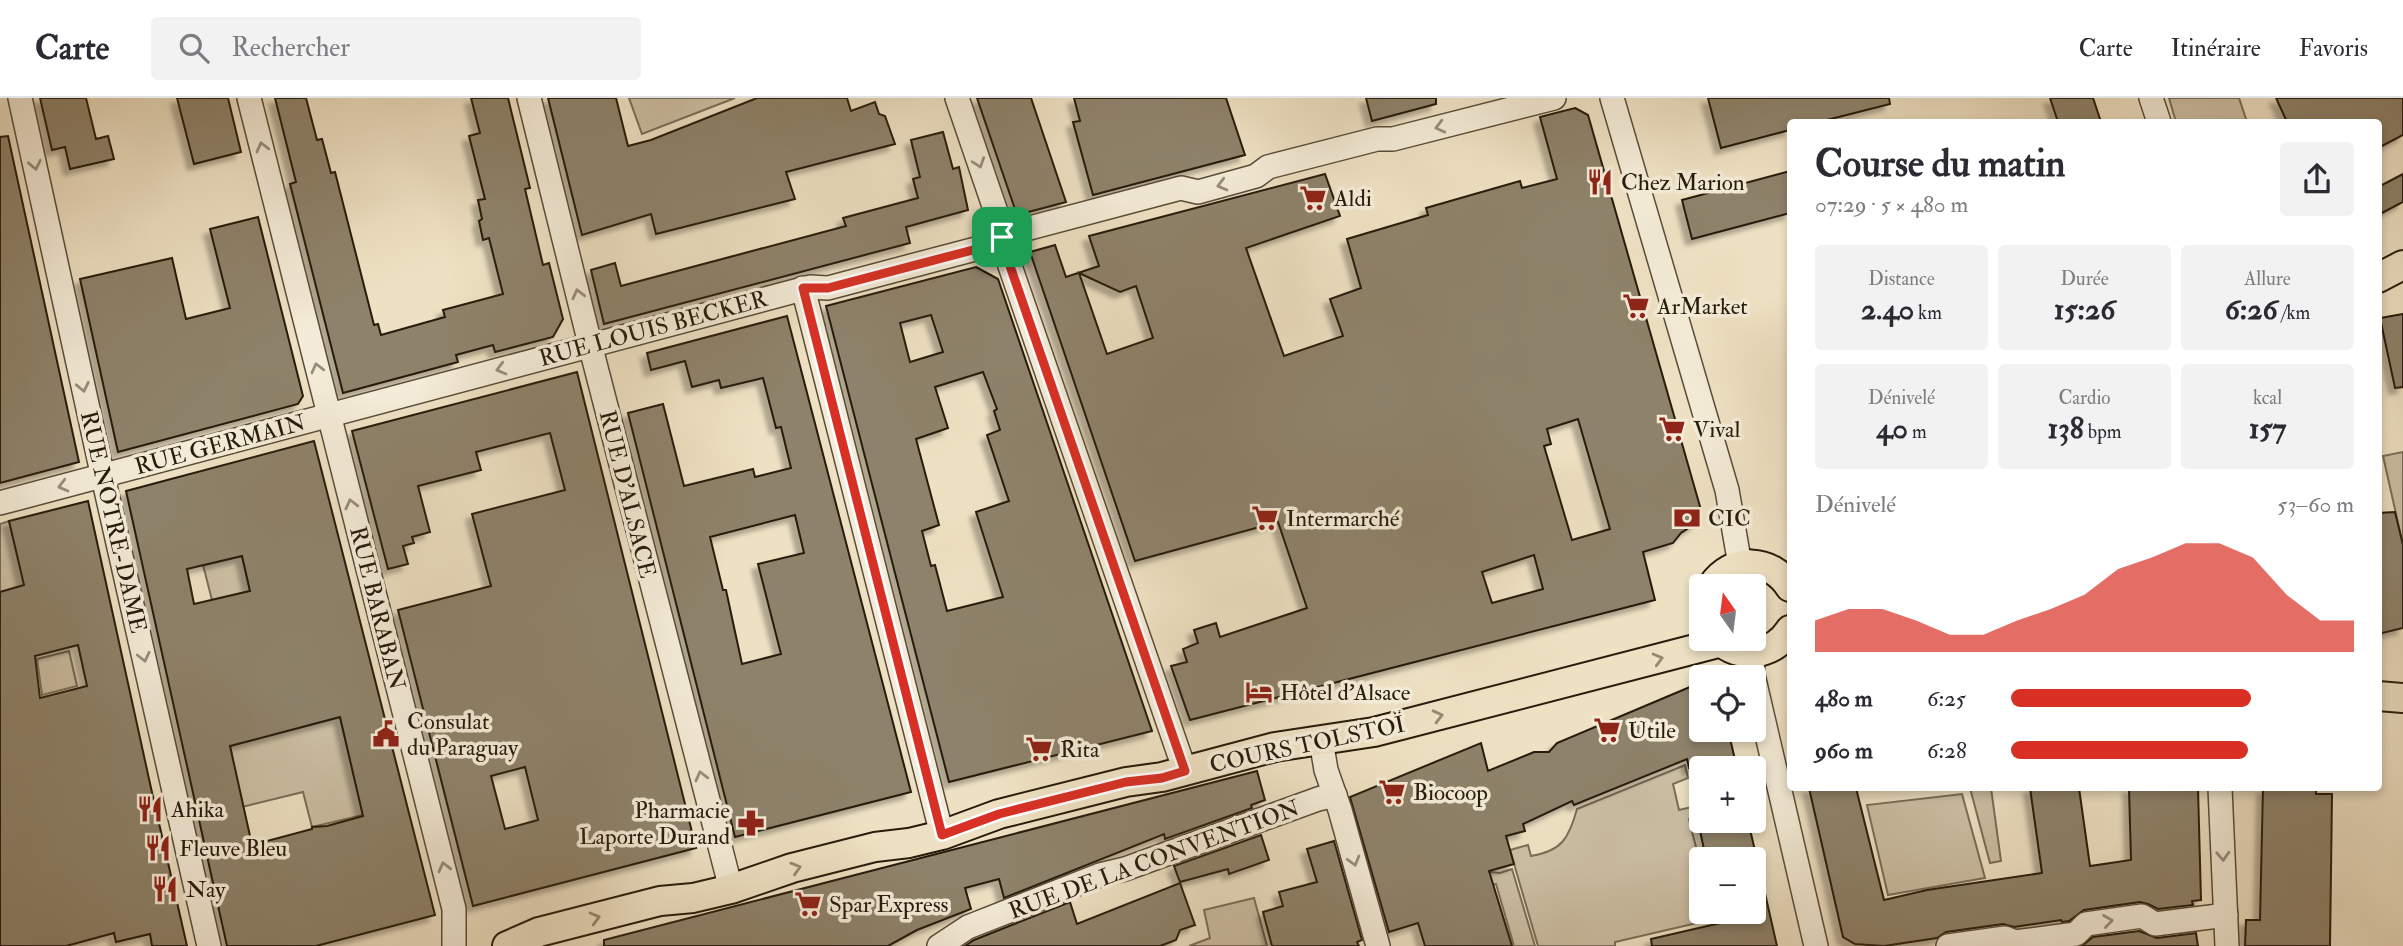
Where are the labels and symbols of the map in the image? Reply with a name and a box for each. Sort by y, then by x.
one-way arrow [1434,119,1446,133]
one-way arrow [256,142,270,154]
one-way arrow [971,156,985,168]
one-way arrow [26,159,41,171]
restaurant icon: Chez Marion [1585,167,1615,197]
place label: Chez Marion [1621,168,1745,197]
one-way arrow [1216,177,1228,192]
supermarket icon: Aldi [1298,183,1328,213]
place label: Aldi [1333,184,1372,213]
pin [972,207,1032,267]
street label: RUE LOUIS BECKER [536,284,771,373]
one-way arrow [572,288,586,300]
supermarket icon: ArMarket [1621,291,1651,321]
place label: ArMarket [1656,292,1748,321]
one-way arrow [495,361,507,375]
one-way arrow [311,362,325,374]
one-way arrow [75,381,89,393]
street label: RUE D'ALSACE [593,407,662,581]
street label: RUE NOTRE-DAME [74,408,153,636]
street label: RUE GERMAIN [132,408,309,481]
supermarket icon: Vival [1657,414,1687,444]
place label: Vival [1693,415,1740,444]
one-way arrow [58,478,70,492]
one-way arrow [345,498,359,510]
supermarket icon: Intermarché [1250,503,1280,533]
bank icon: CIC [1672,503,1702,533]
place label: Intermarché [1286,504,1400,533]
place label: CIC [1708,504,1751,533]
street label: RUE BARABAN [343,523,412,693]
north arrow [1689,574,1766,651]
one-way arrow [136,651,150,663]
one-way arrow [1652,653,1664,667]
hotel icon: Hôtel d'Alsace [1244,677,1274,707]
place label: Hôtel d'Alsace [1280,678,1411,707]
place label: Consulat du Paraguay [407,707,519,762]
street label: COURS TOLSTOÏ [1207,710,1407,779]
one-way arrow [1432,710,1444,724]
supermarket icon: Utile [1592,715,1622,745]
place label: Utile [1628,716,1676,745]
public building icon: Consulat du Paraguay [371,719,401,749]
supermarket icon: Rita [1024,734,1054,764]
place label: Rita [1060,735,1100,764]
one-way arrow [695,770,709,782]
supermarket icon: Biocoop [1377,777,1407,807]
place label: Biocoop [1413,778,1488,808]
street label: RUE DE LA CONVENTION [1005,793,1304,926]
restaurant icon: Ahika [135,794,165,824]
place label: Ahika [170,795,225,824]
place label: Pharmacie Laporte Durand [579,796,730,852]
pharmacy icon: Pharmacie Laporte Durand [736,808,766,838]
restaurant icon: Fleuve Bleu [143,833,173,863]
place label: Fleuve Bleu [179,834,287,863]
one-way arrow [2216,850,2231,861]
one-way arrow [1346,855,1360,867]
one-way arrow [438,861,452,873]
one-way arrow [790,861,802,876]
restaurant icon: Nay [150,874,180,904]
place label: Nay [186,875,226,904]
supermarket icon: Spar Express [793,889,823,919]
place label: Spar Express [829,890,949,920]
one-way arrow [589,912,601,926]
one-way arrow [2102,913,2114,928]

